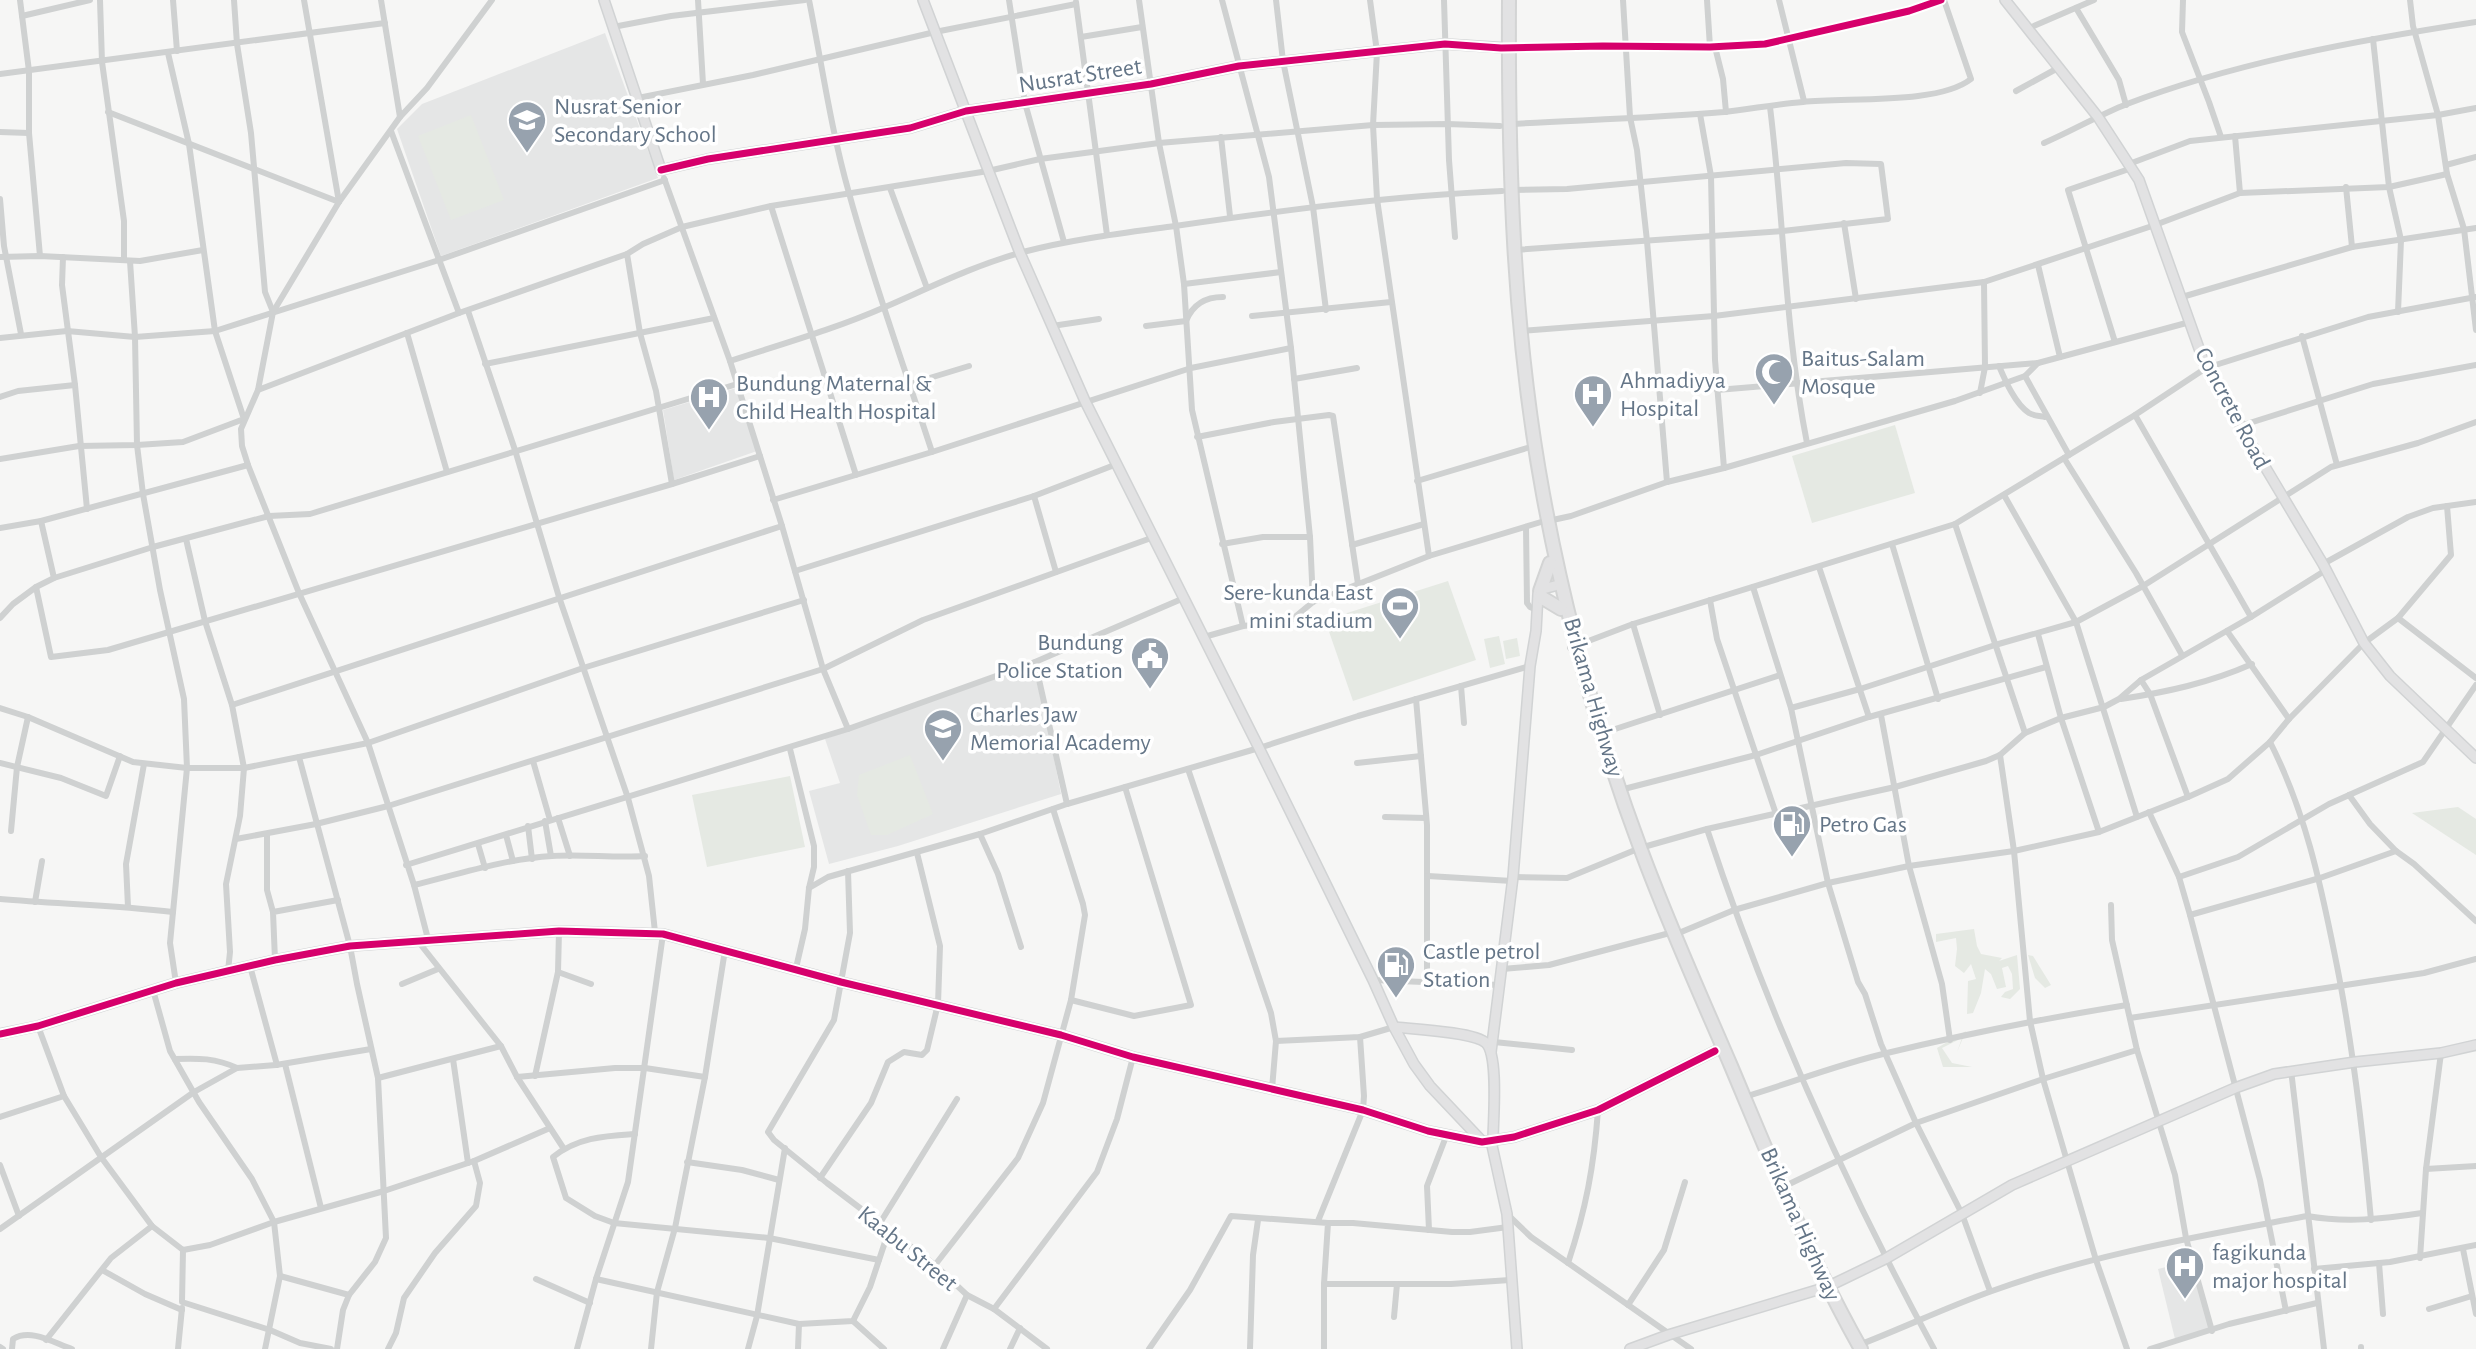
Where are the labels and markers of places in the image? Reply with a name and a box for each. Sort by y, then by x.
place label: Nusrat Senior Secondary School [554,95,717,147]
school or university icon: Nusrat Senior Secondary School [506,99,548,154]
place label: Baitus-Salam Mosque [1801,347,1925,399]
mosque icon: Baitus-Salam Mosque [1753,351,1795,406]
place label: Ahmadiyya Hospital [1620,369,1726,421]
place label: Bundung Maternal & Child Health Hospital [736,372,937,424]
hospital icon: Ahmadiyya Hospital [1572,373,1614,428]
hospital icon: Bundung Maternal & Child Health Hospital [688,376,730,431]
place label: Sere-kunda East mini stadium [1223,581,1373,633]
sports icon: Sere-kunda East mini stadium [1379,585,1421,640]
place label: Bundung Police Station [996,631,1123,683]
public building icon: Bundung Police Station [1129,635,1171,690]
place label: Charles Jaw Memorial Academy [970,703,1151,755]
school or university icon: Charles Jaw Memorial Academy [922,707,964,762]
fuel station icon: Petro Gas [1771,803,1813,858]
place label: Petro Gas [1819,813,1907,837]
place label: Castle petrol Station [1423,940,1540,992]
fuel station icon: Castle petrol Station [1375,944,1417,999]
place label: fagikunda major hospital [2212,1241,2348,1293]
hospital icon: fagikunda major hospital [2164,1245,2206,1300]

